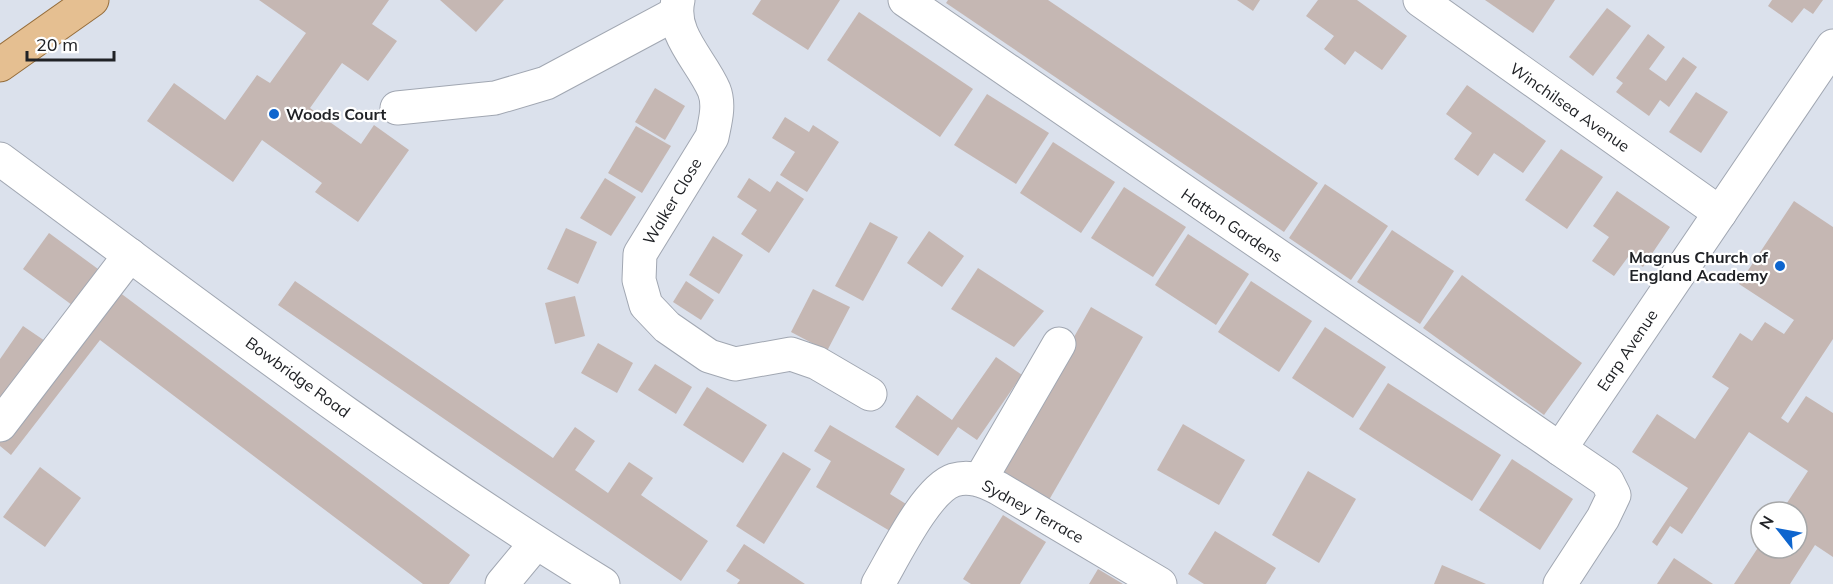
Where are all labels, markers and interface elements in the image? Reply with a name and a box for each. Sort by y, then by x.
scale bar [27,24,114,62]
text: 20 m [36,33,78,56]
street label: Winchilsea Avenue [1506,58,1634,156]
place label: Woods Court [286,104,386,124]
marker: Woods Court [267,107,281,121]
street label: Walker Close [638,154,706,248]
street label: Hatton Gardens [1177,184,1287,266]
place label: Magnus Church of England Academy [1629,247,1769,285]
marker: Magnus Church of England Academy [1773,259,1787,273]
street label: Earp Avenue [1592,305,1662,395]
street label: Bowbridge Road [242,332,354,422]
street label: Sydney Terrace [979,475,1087,547]
north arrow [1749,500,1809,560]
text: N [1754,512,1778,533]

